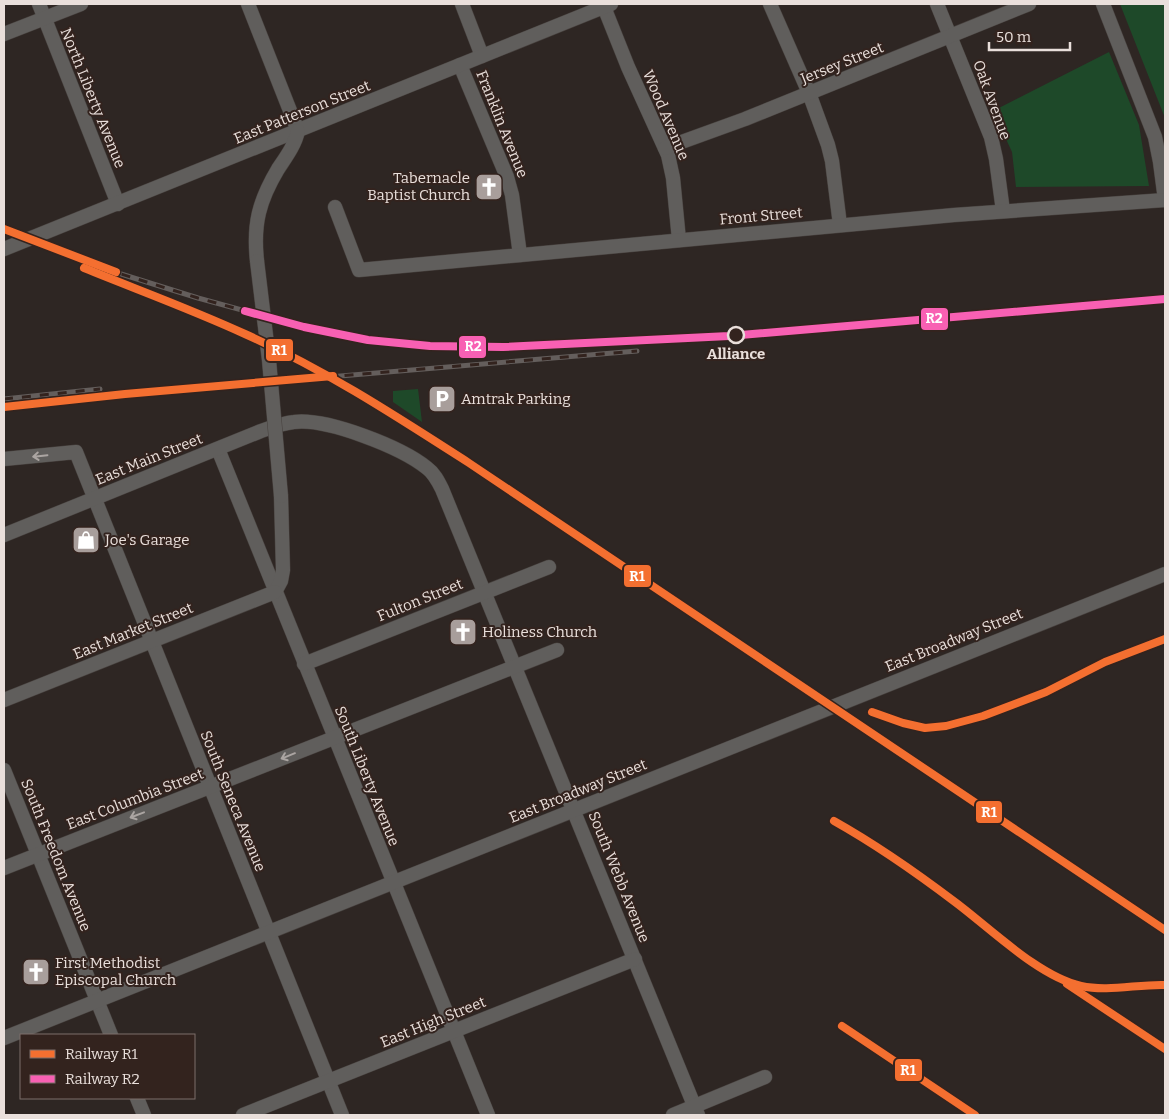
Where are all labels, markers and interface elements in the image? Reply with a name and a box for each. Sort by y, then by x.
scale bar [989,20,1070,52]
street label: North Liberty Avenue [57,25,129,171]
text: 50 m [996,28,1032,46]
street label: Jersey Street [797,38,887,88]
street label: Oak Avenue [969,58,1015,142]
street label: Wood Avenue [639,67,693,163]
street label: Franklin Avenue [472,68,532,180]
street label: East Patterson Street [231,76,373,148]
place label: Tabernacle Baptist Church [367,169,471,204]
church icon: Tabernacle Baptist Church [474,172,504,202]
street label: Front Street [719,203,804,229]
line badge: R2 [920,307,949,331]
text: R2 [925,310,943,327]
marker: Alliance [727,326,745,344]
line badge: R2 [458,335,487,359]
line badge: R1 [265,338,294,362]
text: R2 [464,338,482,355]
text: R1 [271,342,287,359]
place label: Alliance [707,345,765,363]
parking icon: Amtrak Parking [427,384,457,414]
place label: Amtrak Parking [461,390,571,408]
street label: East Main Street [93,429,206,489]
one-way arrow [32,451,48,461]
shop icon: Joe's Garage [71,525,101,555]
place label: Joe's Garage [104,531,189,549]
line badge: R1 [623,564,652,588]
text: R1 [629,568,645,585]
street label: Fulton Street [375,574,466,625]
street label: East Market Street [71,599,196,663]
street label: East Broadway Street [883,604,1026,676]
church icon: Holiness Church [448,617,478,647]
place label: Holiness Church [482,623,598,641]
street label: South Liberty Avenue [331,703,403,849]
street label: South Seneca Avenue [196,728,270,874]
one-way arrow [281,752,296,761]
street label: East Broadway Street [507,755,650,827]
street label: East Columbia Street [64,764,207,833]
street label: South Freedom Avenue [17,776,95,934]
line badge: R1 [975,800,1003,824]
text: R1 [981,804,997,821]
street label: South Webb Avenue [584,809,654,945]
one-way arrow [130,811,145,821]
place label: First Methodist Episcopal Church [55,954,177,989]
church icon: First Methodist Episcopal Church [21,957,51,987]
street label: East High Street [378,992,489,1051]
legend [20,1034,195,1099]
text: Railway R1 [65,1045,138,1063]
line badge: R1 [894,1058,923,1082]
text: R1 [900,1062,916,1079]
text: Railway R2 [65,1070,140,1088]

